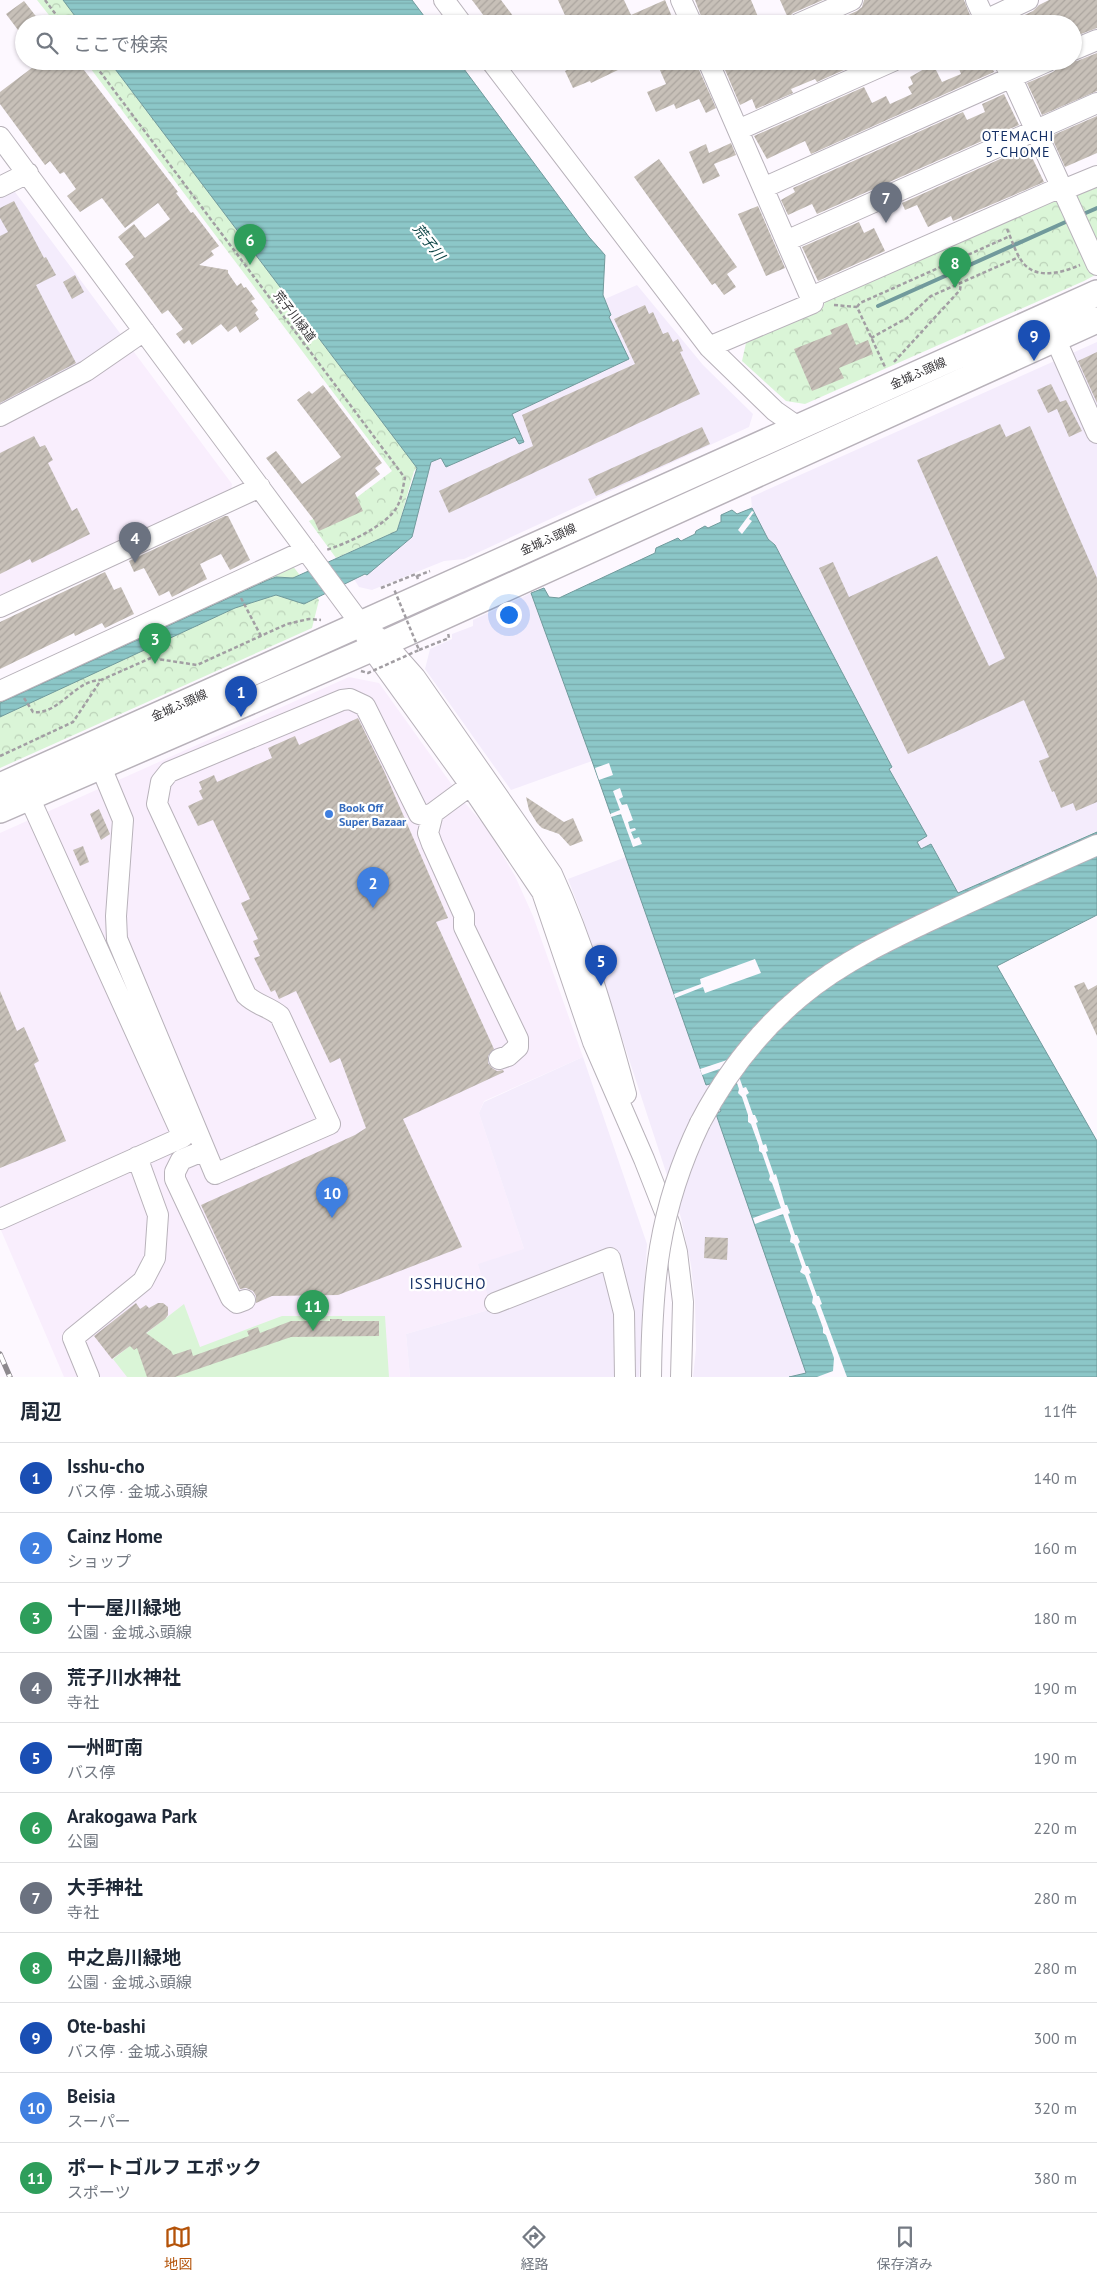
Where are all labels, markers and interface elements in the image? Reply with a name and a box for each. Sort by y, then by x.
search box [15,15,1082,70]
icon: search [33,29,61,57]
text: ここで検索 [73,32,168,56]
district label: OTEMACHI 5-CHOME [982,127,1054,161]
pin: 7 [870,182,902,223]
water label: 荒子川 [409,220,450,266]
pin: 6 [234,224,266,265]
pin: 8 [939,247,971,288]
street label: 荒子川緑道 [271,288,319,344]
pin: 9 [1018,320,1050,361]
street label: 金城ふ頭線 [888,354,948,392]
street label: 金城ふ頭線 [518,520,578,558]
pin: 4 [119,522,151,563]
your location [496,602,522,628]
pin: 3 [139,623,171,664]
pin: 1 [225,676,257,717]
street label: 金城ふ頭線 [149,686,209,724]
place label: Book Off Super Bazaar [339,800,407,829]
marker: Book Off Super Bazaar [323,808,335,820]
pin: 2 [357,867,389,908]
pin: 5 [585,945,617,986]
pin: 10 [316,1177,348,1218]
district label: ISSHUCHO [409,1274,487,1293]
pin: 11 [297,1290,329,1331]
text: 周辺 [20,1398,62,1425]
text: 11件 [1044,1401,1077,1421]
text: Isshu-cho [67,1454,145,1478]
text: 1 [31,1468,41,1488]
text: 140 m [1034,1468,1077,1488]
text: バス停 · 金城ふ頭線 [67,1481,208,1501]
text: Cainz Home [67,1524,163,1548]
text: 2 [31,1538,41,1558]
text: 160 m [1034,1538,1077,1558]
text: ショップ [67,1551,131,1571]
text: 十一屋川緑地 [67,1595,181,1619]
text: 3 [31,1608,41,1628]
text: 180 m [1034,1608,1077,1628]
text: 公園 · 金城ふ頭線 [67,1622,192,1642]
text: 荒子川水神社 [67,1665,181,1689]
text: 4 [31,1678,41,1698]
text: 190 m [1034,1678,1077,1698]
text: 寺社 [67,1692,99,1712]
text: 一州町南 [67,1735,143,1759]
text: 5 [31,1748,41,1768]
text: 190 m [1034,1748,1077,1768]
text: バス停 [67,1762,115,1782]
text: Arakogawa Park [67,1804,197,1828]
text: 6 [31,1818,41,1838]
text: 220 m [1034,1818,1077,1838]
text: 公園 [67,1831,99,1851]
text: 大手神社 [67,1875,143,1899]
text: 7 [31,1888,41,1908]
text: 280 m [1034,1888,1077,1908]
text: 寺社 [67,1902,99,1922]
text: 中之島川緑地 [67,1945,181,1969]
text: 8 [31,1958,41,1978]
text: 280 m [1034,1958,1077,1978]
text: 公園 · 金城ふ頭線 [67,1972,192,1992]
text: Ote-bashi [67,2014,146,2038]
text: 9 [31,2028,41,2048]
text: 300 m [1034,2028,1077,2048]
text: バス停 · 金城ふ頭線 [67,2041,208,2061]
text: Beisia [67,2084,116,2108]
text: 10 [27,2098,45,2118]
text: 320 m [1034,2098,1077,2118]
text: スーパー [67,2111,131,2131]
text: ポートゴルフ エポック [67,2155,262,2179]
text: 11 [27,2168,45,2188]
text: 380 m [1034,2168,1077,2188]
text: スポーツ [67,2182,131,2202]
tab: 地図 [164,2223,192,2273]
tab: 経路 [520,2223,548,2273]
tab: 保存済み [877,2223,933,2273]

